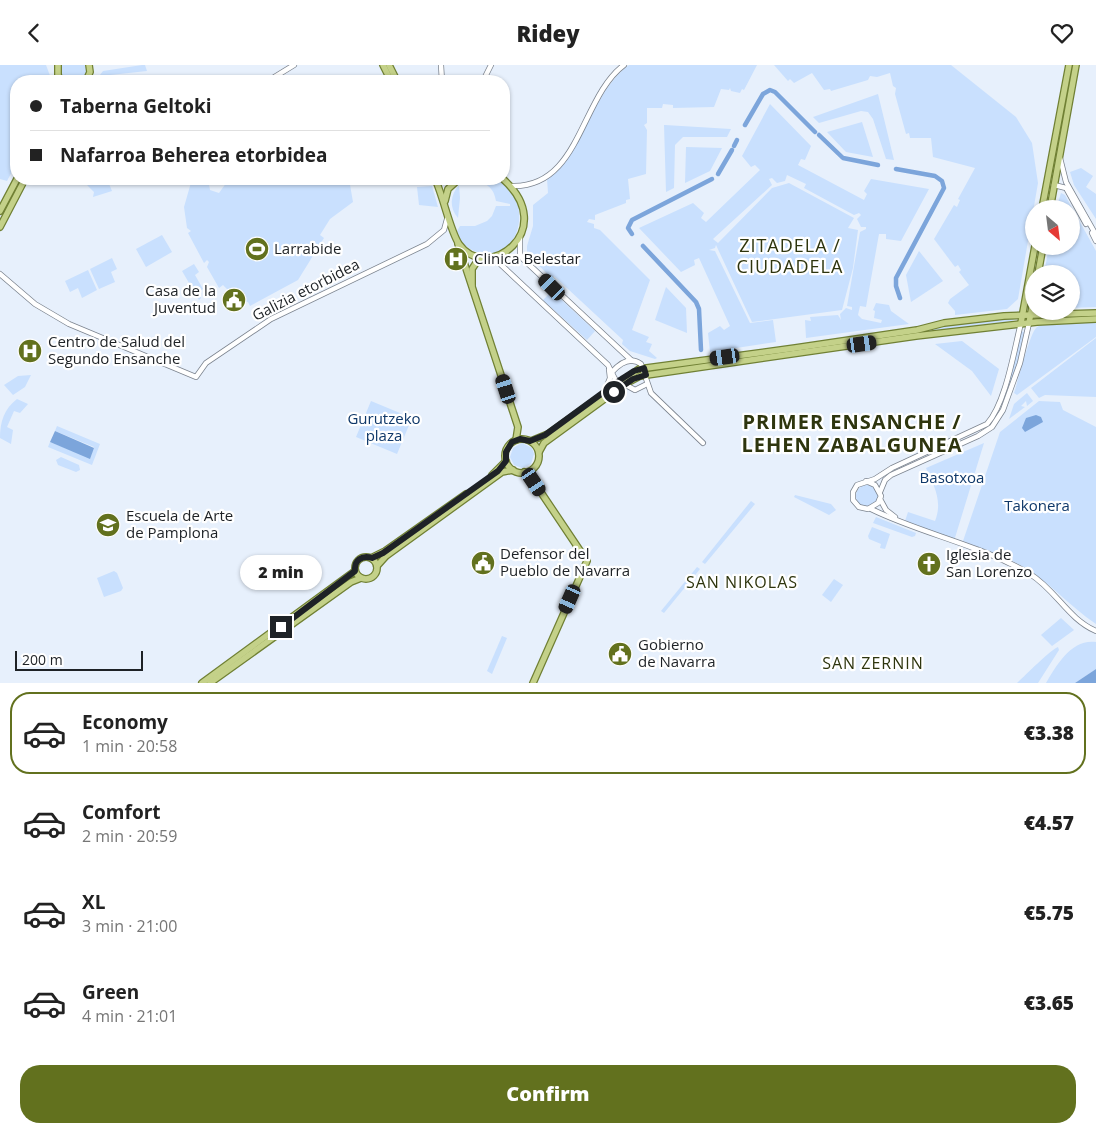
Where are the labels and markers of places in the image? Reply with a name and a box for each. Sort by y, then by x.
sports icon: Larrabide [244,236,270,262]
place label: Larrabide [274,238,341,258]
hospital icon: Clinica Belestar [443,246,469,272]
place label: Clinica Belestar [474,248,581,268]
place label: Casa de la Juventud [145,280,216,317]
public building icon: Casa de la Juventud [221,287,247,313]
place label: Centro de Salud del Segundo Ensanche [48,331,185,368]
hospital icon: Centro de Salud del Segundo Ensanche [17,338,43,364]
place label: Escuela de Arte de Pamplona [126,505,233,542]
school or university icon: Escuela de Arte de Pamplona [95,512,121,538]
place label: Defensor del Pueblo de Navarra [500,543,630,580]
place label: Iglesia de San Lorenzo [946,544,1032,581]
public building icon: Defensor del Pueblo de Navarra [470,550,496,576]
church icon: Iglesia de San Lorenzo [916,551,942,577]
place label: Gobierno de Navarra [638,634,716,671]
public building icon: Gobierno de Navarra [607,641,633,667]

